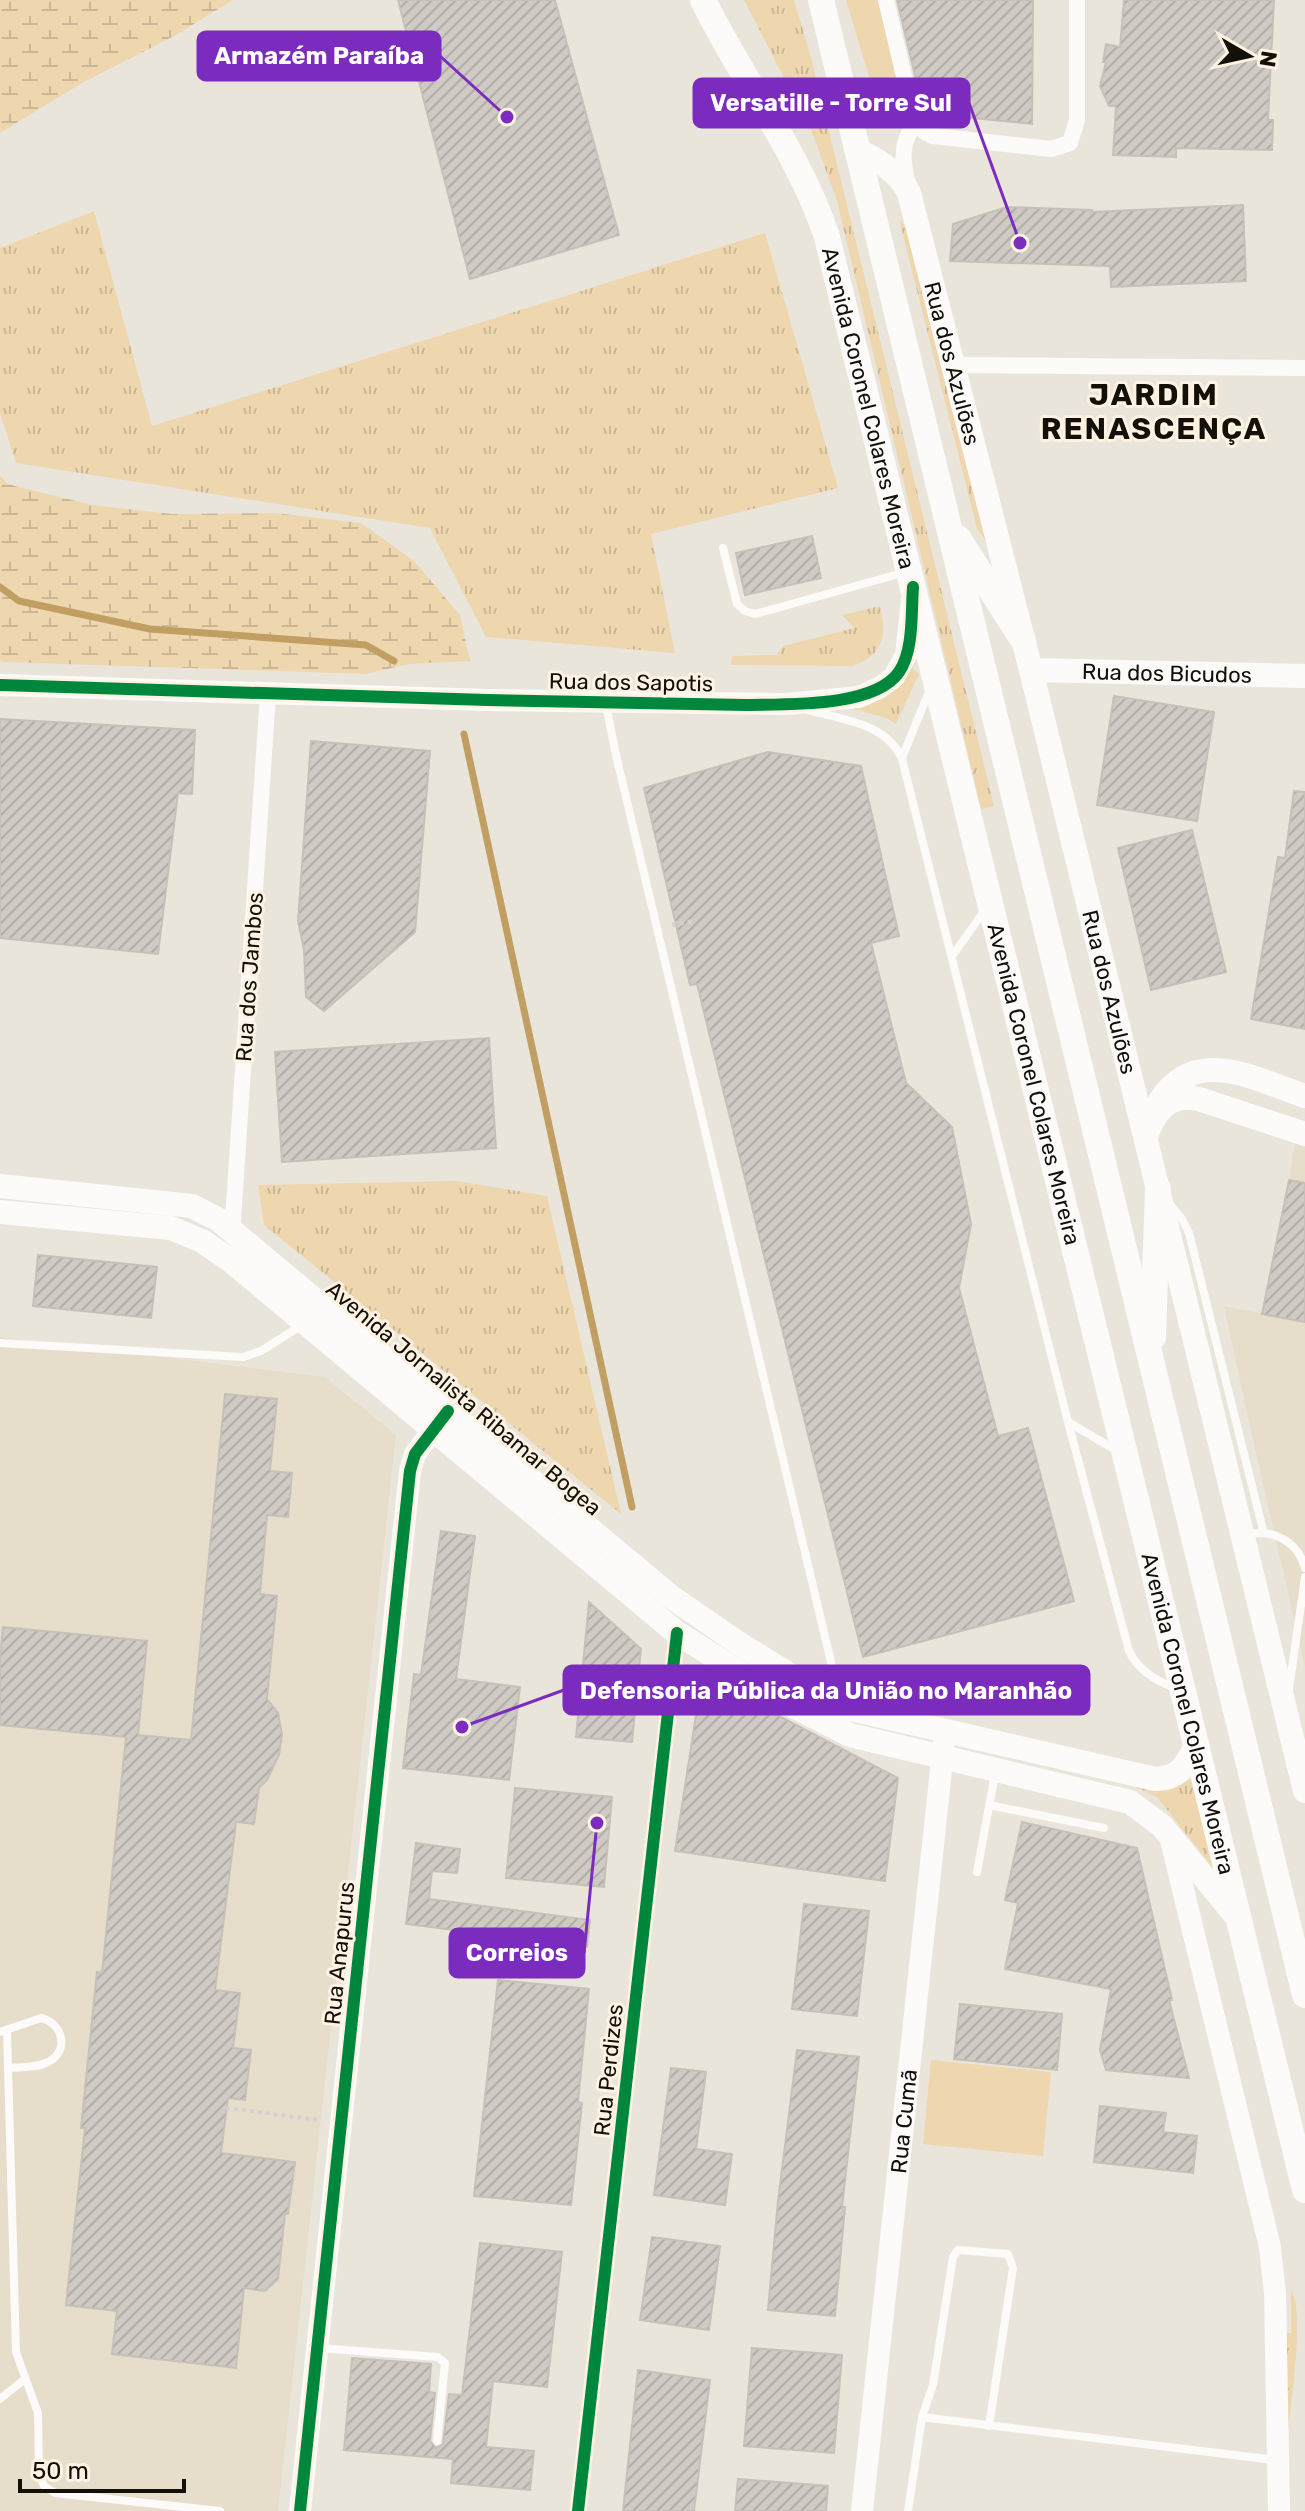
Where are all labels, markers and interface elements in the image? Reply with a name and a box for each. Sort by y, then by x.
north arrow [1209,16,1289,96]
callout: Armazém Paraíba [198,32,440,80]
text: Armazém Paraíba [214,42,424,70]
text: N [1254,49,1283,69]
callout: Versatille - Torre Sul [694,79,969,127]
text: Versatille - Torre Sul [710,89,952,117]
street label: Avenida Coronel Colares Moreira [816,245,921,572]
street label: Rua dos Azulões [918,279,986,448]
district label: JARDIM RENASCENÇA [1041,377,1267,447]
street label: Rua dos Bicudos [1082,658,1252,689]
street label: Rua dos Sapotis [549,668,713,697]
street label: Rua dos Jambos [230,891,269,1063]
street label: Rua dos Azulões [1076,907,1142,1077]
street label: Avenida Coronel Colares Moreira [981,921,1086,1248]
street label: Avenida Jornalista Ribamar Bogea [321,1275,607,1521]
street label: Avenida Coronel Colares Moreira [1136,1550,1240,1877]
callout: Defensoria Pública da União no Maranhão [564,1666,1089,1714]
text: Defensoria Pública da União no Maranhão [580,1677,1072,1705]
street label: Rua Anapurus [319,1880,360,2026]
callout: Correios [450,1929,584,1977]
text: Correios [466,1939,568,1967]
street label: Rua Perdizes [588,2003,629,2137]
street label: Rua Cumã [885,2068,923,2175]
scale bar [20,2443,184,2493]
text: 50 m [32,2457,89,2485]

